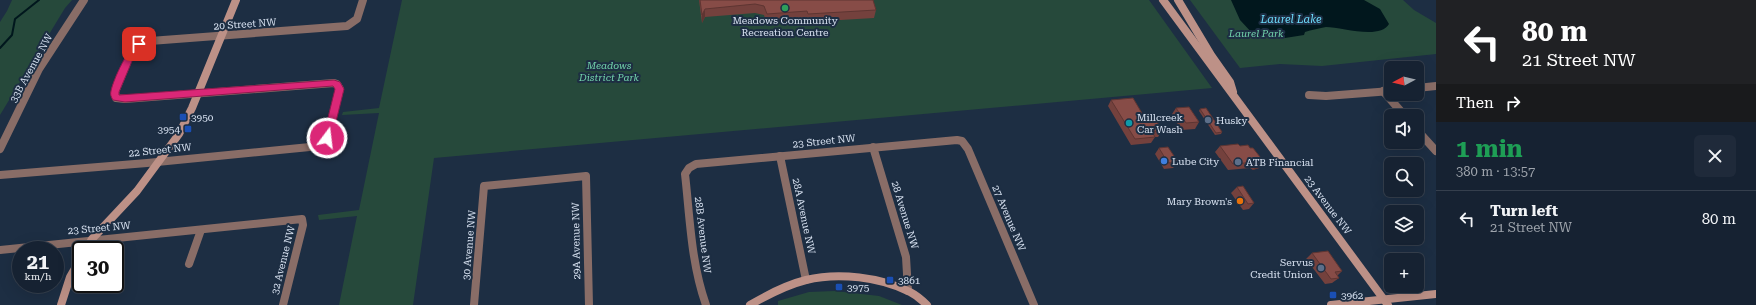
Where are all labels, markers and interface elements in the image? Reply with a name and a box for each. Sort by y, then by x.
marker: Meadows Community Recreation Centre [780,3,790,13]
water label: Laurel Lake [1259,13,1322,26]
place label: Meadows Community Recreation Centre [732,15,838,38]
text: 80 m [1522,15,1587,48]
street label: 20 Street NW [213,16,278,32]
icon: left [1456,16,1508,68]
pin [122,27,156,61]
park label: Laurel Park [1228,28,1284,39]
street label: 33B Avenue NW [8,31,55,104]
icon: arrive [128,33,150,55]
text: 21 Street NW [1522,49,1636,70]
park label: Meadows District Park [578,60,640,83]
north arrow [1384,61,1424,101]
map controls [1384,61,1424,293]
icon: right [1502,92,1524,114]
text: Then [1456,94,1494,112]
button: sound [1384,109,1424,149]
marker: 3950 [178,112,188,122]
place label: 3950 [191,112,214,123]
place label: Millcreek Car Wash [1137,112,1183,135]
marker: Husky [1203,115,1213,125]
place label: Husky [1216,115,1248,126]
position arrow [306,117,348,159]
marker: Millcreek Car Wash [1124,118,1134,128]
place label: 3954 [158,124,180,135]
marker: 3954 [183,124,193,134]
street label: 23 Street NW [792,132,857,150]
text: 1 min [1456,135,1523,163]
button: close [1694,135,1736,177]
street label: 22 Street NW [128,141,193,159]
marker: Lube City [1159,156,1169,166]
place label: Lube City [1172,156,1219,167]
marker: ATB Financial [1233,157,1243,167]
place label: ATB Financial [1246,157,1313,168]
button: search [1384,157,1424,197]
text: 380 m · 13:57 [1456,164,1535,179]
street label: 23 Avenue NW [1302,174,1354,237]
street label: 28A Avenue NW [791,177,818,256]
street label: 28 Avenue NW [889,180,921,251]
street label: 27 Avenue NW [990,184,1028,253]
street label: 28B Avenue NW [693,196,713,275]
place label: Mary Brown's [1167,196,1232,207]
marker: Mary Brown's [1235,196,1245,206]
street label: 29A Avenue NW [570,201,582,280]
text: Turn left [1490,202,1558,220]
button: layers [1384,205,1424,245]
icon: left [1456,208,1478,230]
street label: 30 Avenue NW [460,209,478,280]
text: 80 m [1702,210,1736,228]
street label: 23 Street NW [67,220,132,236]
text: 21 Street NW [1490,220,1572,235]
street label: 32 Avenue NW [269,224,297,295]
speed limit sign: 30 [72,241,124,293]
text: 21 [27,250,49,274]
button: + [1384,253,1424,293]
place label: Servus Credit Union [1250,257,1314,280]
marker: Servus Credit Union [1316,263,1326,273]
text: km/h [25,271,51,282]
marker: 3861 [885,275,895,285]
place label: 3861 [898,275,921,286]
marker: 3975 [834,282,844,292]
place label: 3975 [847,282,870,293]
marker: 3962 [1328,290,1338,300]
place label: 3962 [1341,290,1364,301]

